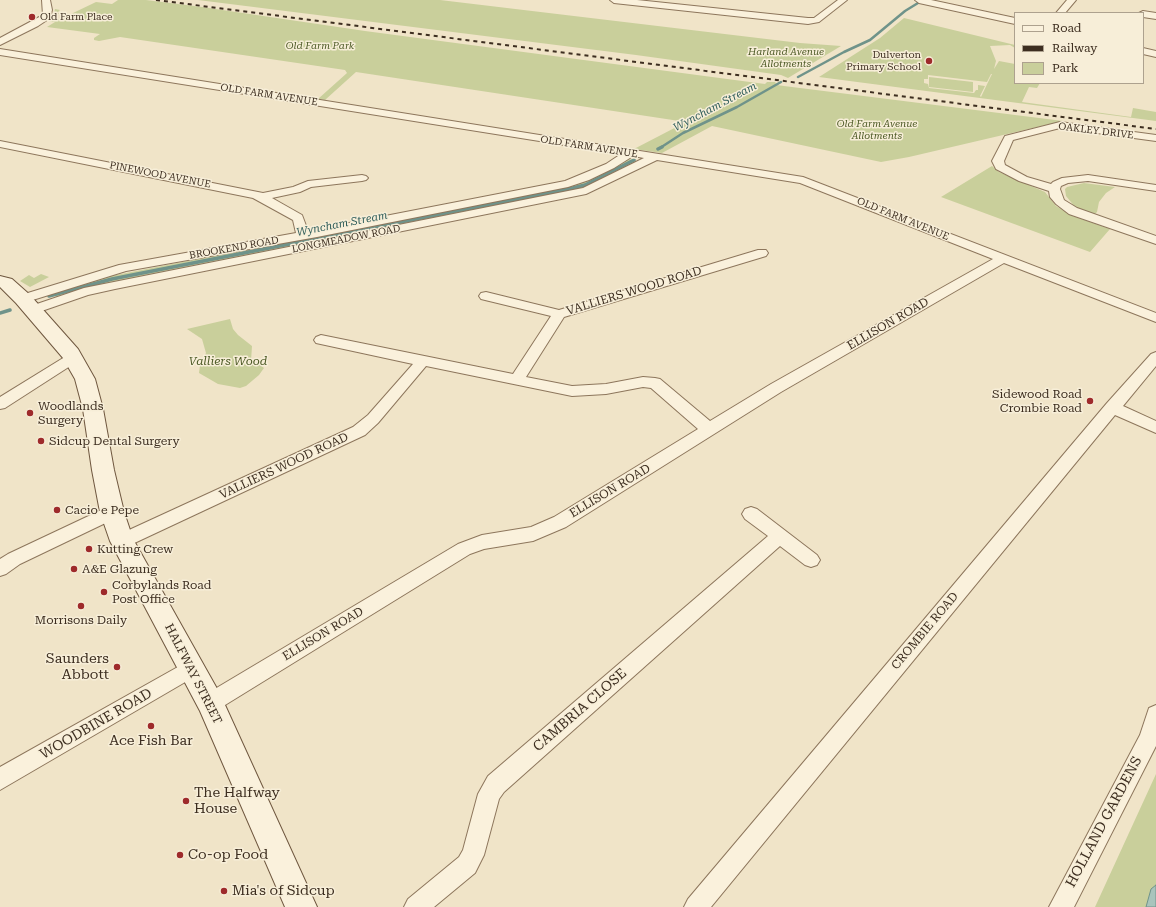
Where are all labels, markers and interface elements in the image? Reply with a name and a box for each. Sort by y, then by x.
place label: Old Farm Place [40,11,112,23]
marker: Old Farm Place [27,12,37,22]
legend [1014,12,1144,84]
text: Road [1052,21,1081,35]
park label: Old Farm Park [286,40,354,52]
text: Railway [1052,41,1097,55]
park label: Harland Avenue Allotments [748,46,824,70]
place label: Dulverton Primary School [846,49,921,72]
marker: Dulverton Primary School [924,56,934,66]
text: Park [1052,61,1078,75]
water label: Wyncham Stream [671,80,759,134]
street label: OLD FARM AVENUE [220,81,318,109]
park label: Old Farm Avenue Allotments [837,118,917,142]
street label: OAKLEY DRIVE [1058,120,1134,142]
street label: OLD FARM AVENUE [540,133,638,161]
street label: PINEWOOD AVENUE [108,159,212,191]
street label: OLD FARM AVENUE [855,195,951,243]
water label: Wyncham Stream [295,209,389,239]
street label: LONGMEADOW ROAD [291,223,401,255]
street label: BROOKEND ROAD [188,234,280,262]
street label: VALLIERS WOOD ROAD [565,264,703,318]
street label: ELLISON ROAD [845,295,931,353]
park label: Valliers Wood [189,354,267,368]
place label: Sidewood Road Crombie Road [992,387,1082,415]
marker: Sidewood Road Crombie Road [1085,396,1095,406]
place label: Woodlands Surgery [38,399,103,427]
marker: Woodlands Surgery [25,408,35,418]
street label: VALLIERS WOOD ROAD [217,430,351,502]
place label: Sidcup Dental Surgery [49,434,179,448]
marker: Sidcup Dental Surgery [36,436,46,446]
street label: ELLISON ROAD [567,461,653,521]
place label: Cacio e Pepe [65,503,139,517]
marker: Cacio e Pepe [52,505,62,515]
place label: Kutting Crew [97,542,173,556]
marker: Kutting Crew [84,544,94,554]
place label: A&E Glazung [82,562,157,576]
marker: A&E Glazung [69,564,79,574]
place label: Corbylands Road Post Office [112,578,211,606]
marker: Corbylands Road Post Office [99,587,109,597]
street label: CROMBIE ROAD [889,589,961,673]
marker: Morrisons Daily [76,601,86,611]
street label: ELLISON ROAD [280,604,366,664]
place label: Morrisons Daily [35,613,127,627]
street label: HALFWAY STREET [161,621,225,727]
place label: Saunders Abbott [46,651,109,684]
marker: Saunders Abbott [112,662,122,672]
street label: CAMBRIA CLOSE [530,665,630,755]
street label: WOODBINE ROAD [37,685,155,763]
marker: Ace Fish Bar [146,721,156,731]
place label: Ace Fish Bar [109,733,193,749]
street label: HOLLAND GARDENS [1062,754,1146,890]
place label: The Halfway House [194,785,280,818]
marker: The Halfway House [181,796,191,806]
place label: Co-op Food [188,847,268,863]
marker: Co-op Food [175,850,185,860]
place label: Mia's of Sidcup [232,883,335,899]
marker: Mia's of Sidcup [219,886,229,896]

